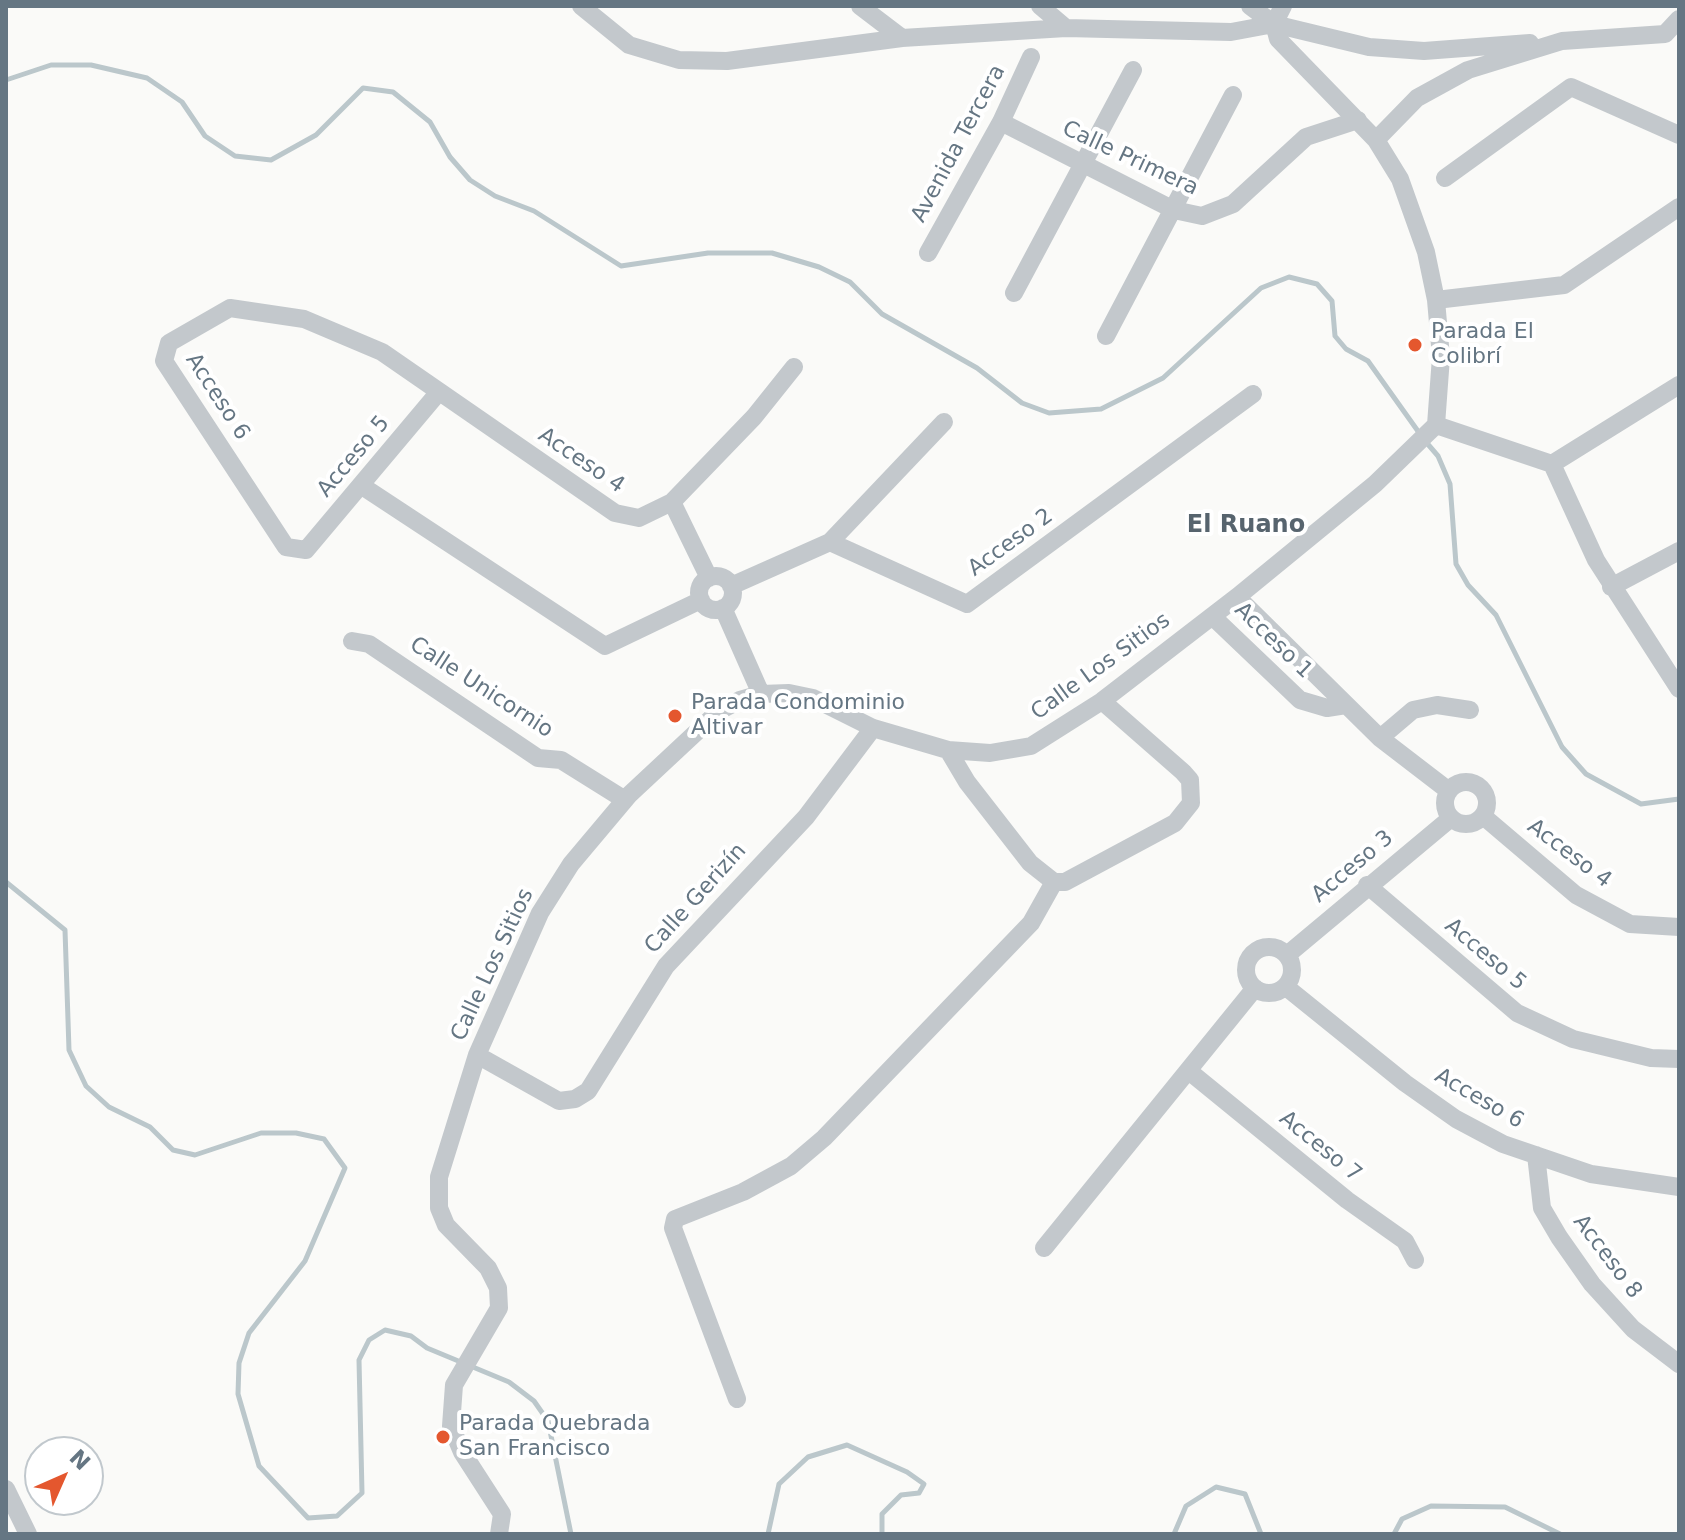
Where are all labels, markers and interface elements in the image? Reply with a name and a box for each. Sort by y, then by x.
street label: Avenida Tercera [906,61,1012,227]
street label: Calle Primera [1058,116,1202,202]
place label: Parada El Colibrí [1431,319,1534,370]
marker: Parada El Colibrí [1406,336,1424,354]
street label: Acceso 6 [179,349,255,445]
street label: Acceso 5 [312,411,396,503]
street label: Acceso 4 [533,423,629,499]
street label: Acceso 2 [963,503,1059,583]
district label: El Ruano [1187,512,1305,540]
street label: Acceso 1 [1228,597,1318,685]
street label: Calle Los Sitios [1026,608,1176,726]
street label: Calle Unicornio [404,632,558,744]
place label: Parada Condominio Altivar [691,690,905,742]
marker: Parada Condominio Altivar [666,707,684,725]
street label: Acceso 4 [1522,814,1616,894]
street label: Acceso 3 [1307,825,1399,909]
street label: Calle Gerizín [640,839,752,959]
street label: Calle Los Sitios [446,885,540,1045]
street label: Acceso 5 [1439,913,1531,997]
street label: Acceso 6 [1430,1063,1528,1135]
street label: Acceso 7 [1273,1106,1367,1188]
street label: Acceso 8 [1567,1210,1647,1304]
place label: Parada Quebrada San Francisco [459,1411,650,1462]
marker: Parada Quebrada San Francisco [434,1428,452,1446]
north arrow [24,1436,104,1516]
text: N [65,1445,95,1475]

